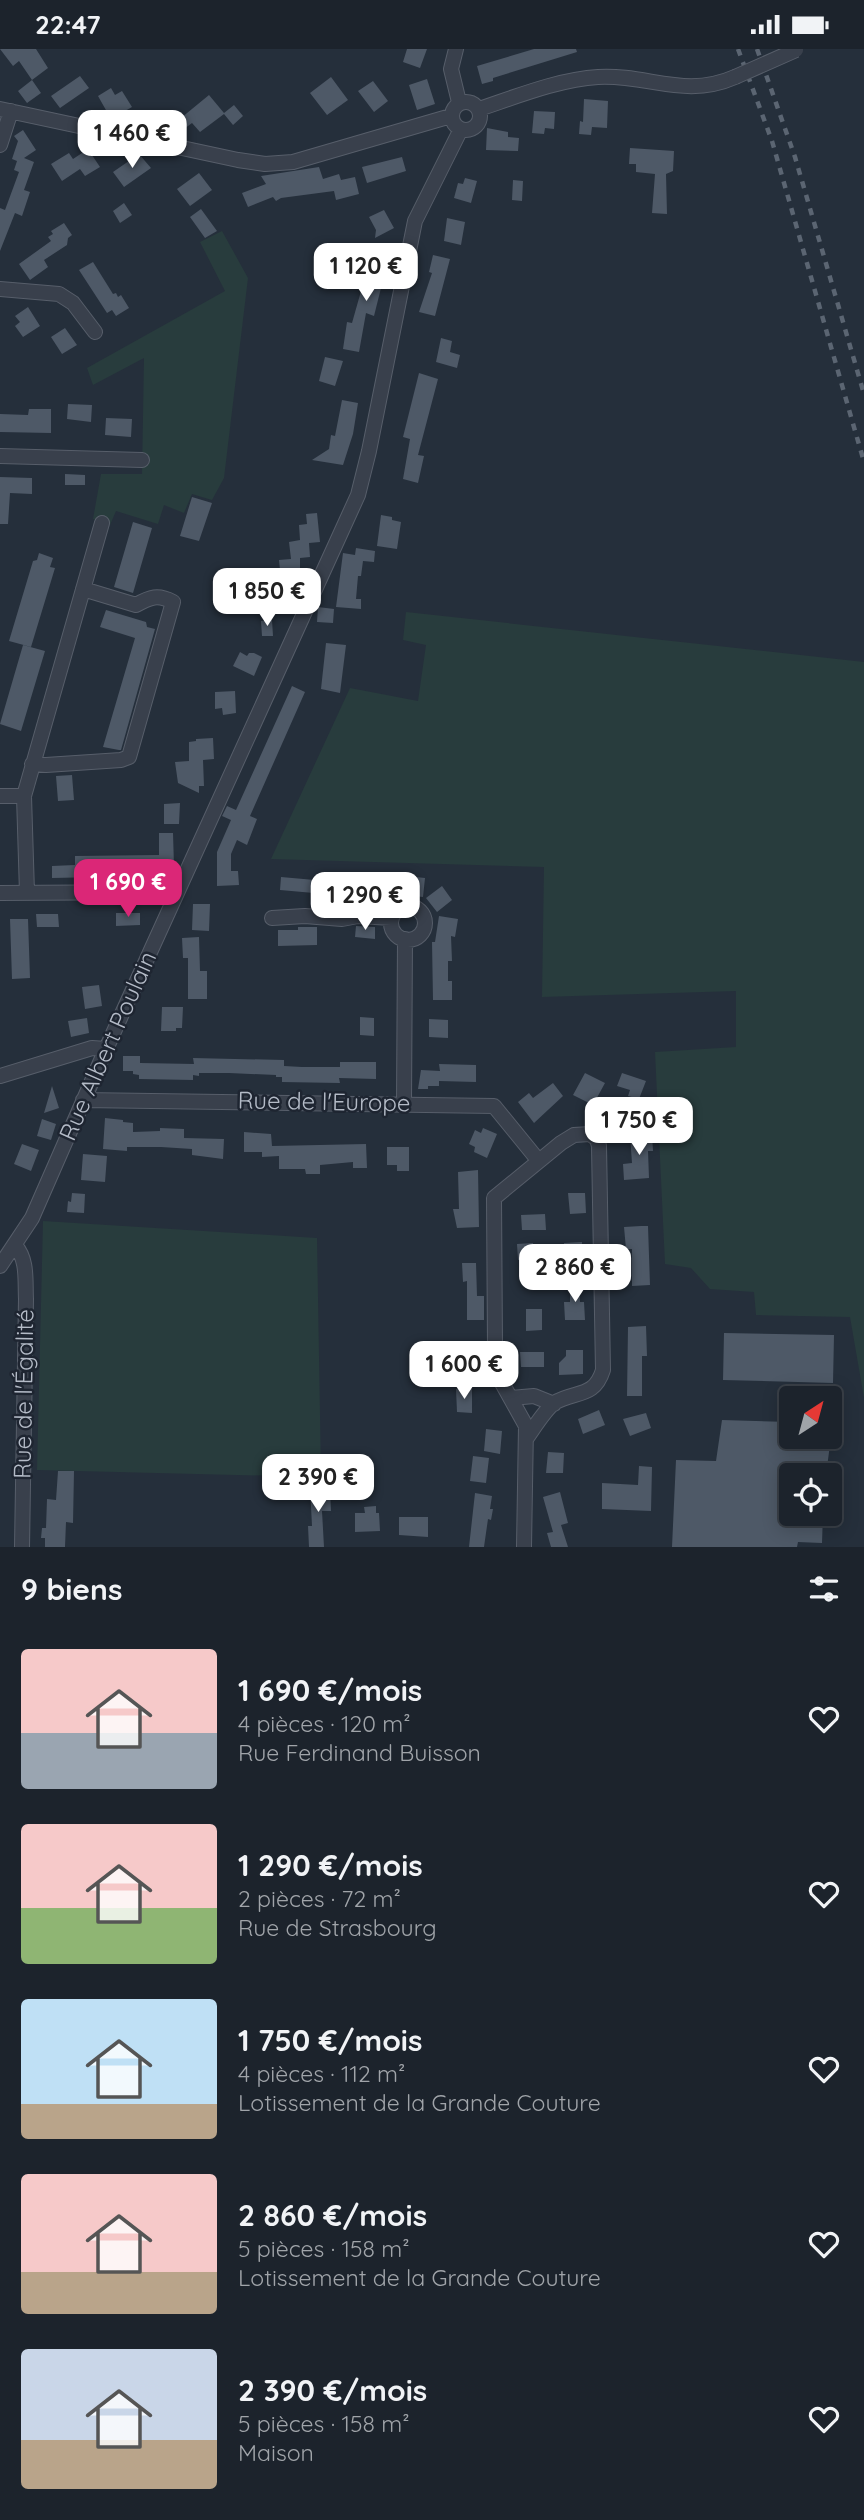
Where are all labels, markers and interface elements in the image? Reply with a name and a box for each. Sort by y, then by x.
text: 22:47 [35,8,100,41]
pin: 1 460 € [67,110,197,170]
text: 1 460 € [94,118,170,147]
pin: 1 120 € [301,243,431,303]
text: 1 120 € [330,251,402,280]
pin: 1 850 € [202,569,332,628]
text: 1 850 € [229,576,305,605]
pin: 1 690 € [63,859,193,919]
text: 1 690 € [90,867,166,896]
pin: 1 290 € [300,873,430,932]
text: 1 290 € [327,880,403,909]
street label: Rue Albert Poulain [52,946,162,1145]
street label: Rue de l'Europe [237,1084,411,1118]
pin: 1 750 € [574,1097,704,1157]
text: 1 750 € [601,1105,677,1134]
pin: 2 860 € [510,1245,640,1304]
text: 2 860 € [535,1252,615,1281]
street label: Rue de l'Égalité [7,1309,39,1479]
pin: 1 600 € [399,1341,529,1401]
text: 1 600 € [425,1349,503,1378]
north arrow [779,1386,842,1449]
map controls [779,1386,842,1526]
pin: 2 390 € [253,1455,383,1514]
text: 2 390 € [278,1462,358,1491]
button: locate [779,1463,842,1526]
text: 9 biens [21,1570,122,1608]
icon: filters [805,1570,843,1608]
text: 1 690 €/mois [238,1671,422,1709]
icon: home [77,1677,161,1761]
icon: heart [805,1700,843,1738]
text: 4 pièces · 120 m² [238,1709,410,1738]
text: Rue Ferdinand Buisson [238,1738,481,1767]
text: 1 290 €/mois [238,1846,423,1884]
icon: home [77,1852,161,1936]
icon: heart [805,1875,843,1913]
text: 2 pièces · 72 m² [238,1884,401,1913]
text: Rue de Strasbourg [238,1913,437,1942]
text: 1 750 €/mois [238,2021,422,2059]
icon: home [77,2027,161,2111]
icon: heart [805,2050,843,2088]
text: 4 pièces · 112 m² [238,2059,405,2088]
text: Lotissement de la Grande Couture [238,2088,601,2117]
text: 2 860 €/mois [238,2196,427,2234]
icon: home [77,2202,161,2286]
icon: heart [805,2225,843,2263]
text: 5 pièces · 158 m² [238,2234,409,2263]
text: Lotissement de la Grande Couture [238,2263,601,2292]
text: 2 390 €/mois [238,2371,427,2409]
icon: home [77,2377,161,2461]
icon: heart [805,2400,843,2438]
text: 5 pièces · 158 m² [238,2409,409,2438]
text: Maison [238,2438,314,2467]

